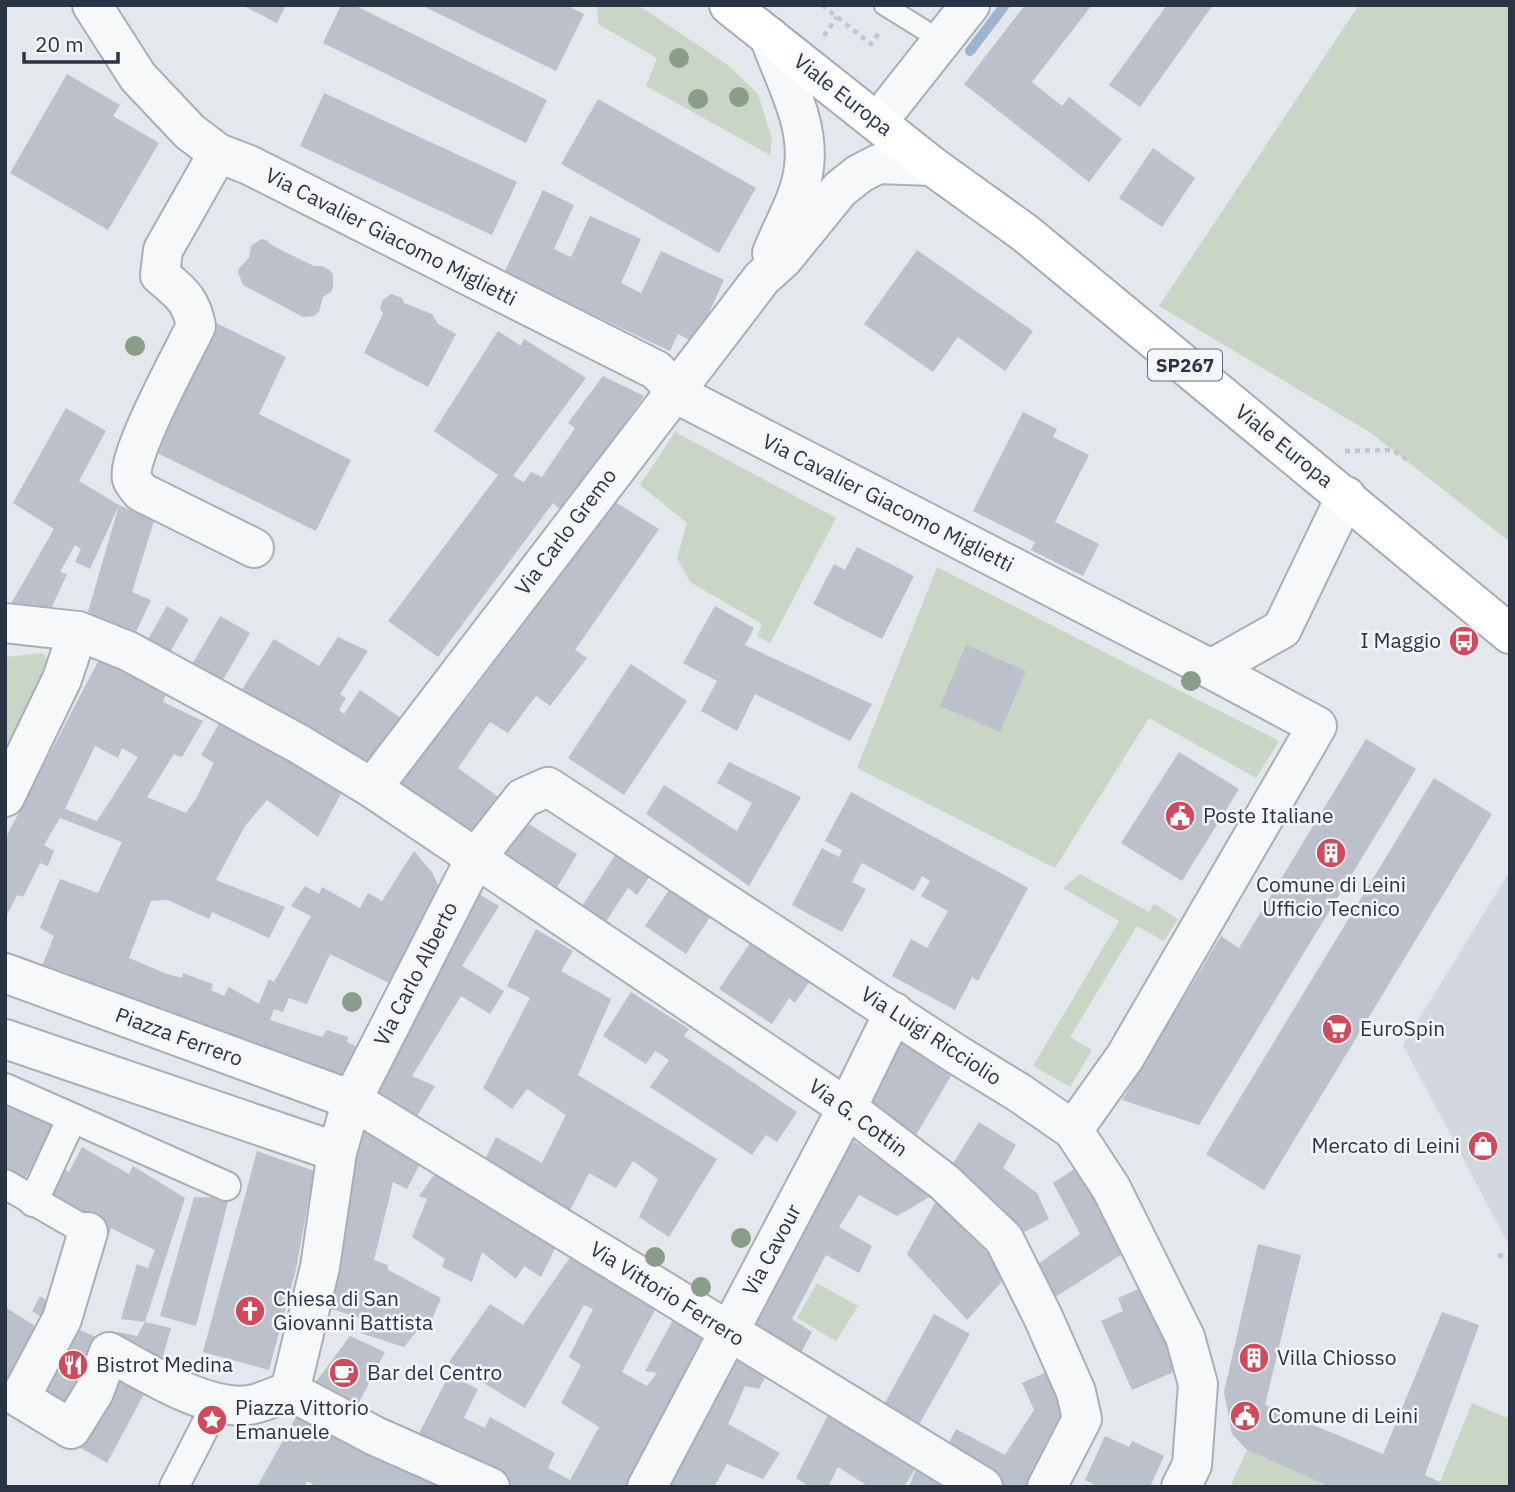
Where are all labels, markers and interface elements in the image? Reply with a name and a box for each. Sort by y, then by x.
scale bar [24,21,119,65]
text: 20 m [35,30,84,58]
street label: Viale Europa [788,47,899,142]
street label: Via Cavalier Giacomo Miglietti [261,160,522,312]
road number: SP267 [1148,350,1222,380]
street label: Viale Europa [1230,397,1339,493]
street label: Via Cavalier Giacomo Miglietti [758,426,1019,578]
street label: Via Carlo Gremo [508,462,622,601]
bus stop icon: I Maggio [1447,624,1481,658]
place label: I Maggio [1360,626,1441,654]
public building icon: Poste Italiane [1163,799,1197,833]
place label: Poste Italiane [1203,801,1334,829]
building icon: Comune di Leini Ufficio Tecnico [1314,836,1348,870]
place label: Comune di Leini Ufficio Tecnico [1256,870,1406,922]
street label: Via Carlo Alberto [367,897,464,1050]
street label: Via Luigi Ricciolio [856,979,1007,1091]
street label: Piazza Ferrero [112,1000,247,1072]
supermarket icon: EuroSpin [1320,1012,1354,1046]
place label: EuroSpin [1360,1014,1445,1042]
street label: Via G. Cottin [803,1072,914,1163]
shop icon: Mercato di Leini [1466,1129,1500,1163]
place label: Mercato di Leini [1311,1131,1460,1159]
street label: Via Cavour [735,1199,807,1300]
street label: Via Vittorio Ferrero [585,1234,750,1352]
place label: Chiesa di San Giovanni Battista [273,1284,433,1336]
church icon: Chiesa di San Giovanni Battista [233,1294,267,1328]
building icon: Villa Chiosso [1237,1341,1271,1375]
place label: Villa Chiosso [1277,1343,1397,1371]
restaurant icon: Bistrot Medina [56,1348,90,1382]
place label: Bistrot Medina [96,1350,233,1378]
cafe icon: Bar del Centro [327,1356,361,1390]
place label: Bar del Centro [367,1358,502,1386]
place label: Piazza Vittorio Emanuele [235,1393,369,1445]
public building icon: Comune di Leini [1228,1399,1262,1433]
place label: Comune di Leini [1268,1401,1418,1429]
place icon: Piazza Vittorio Emanuele [195,1403,229,1437]

